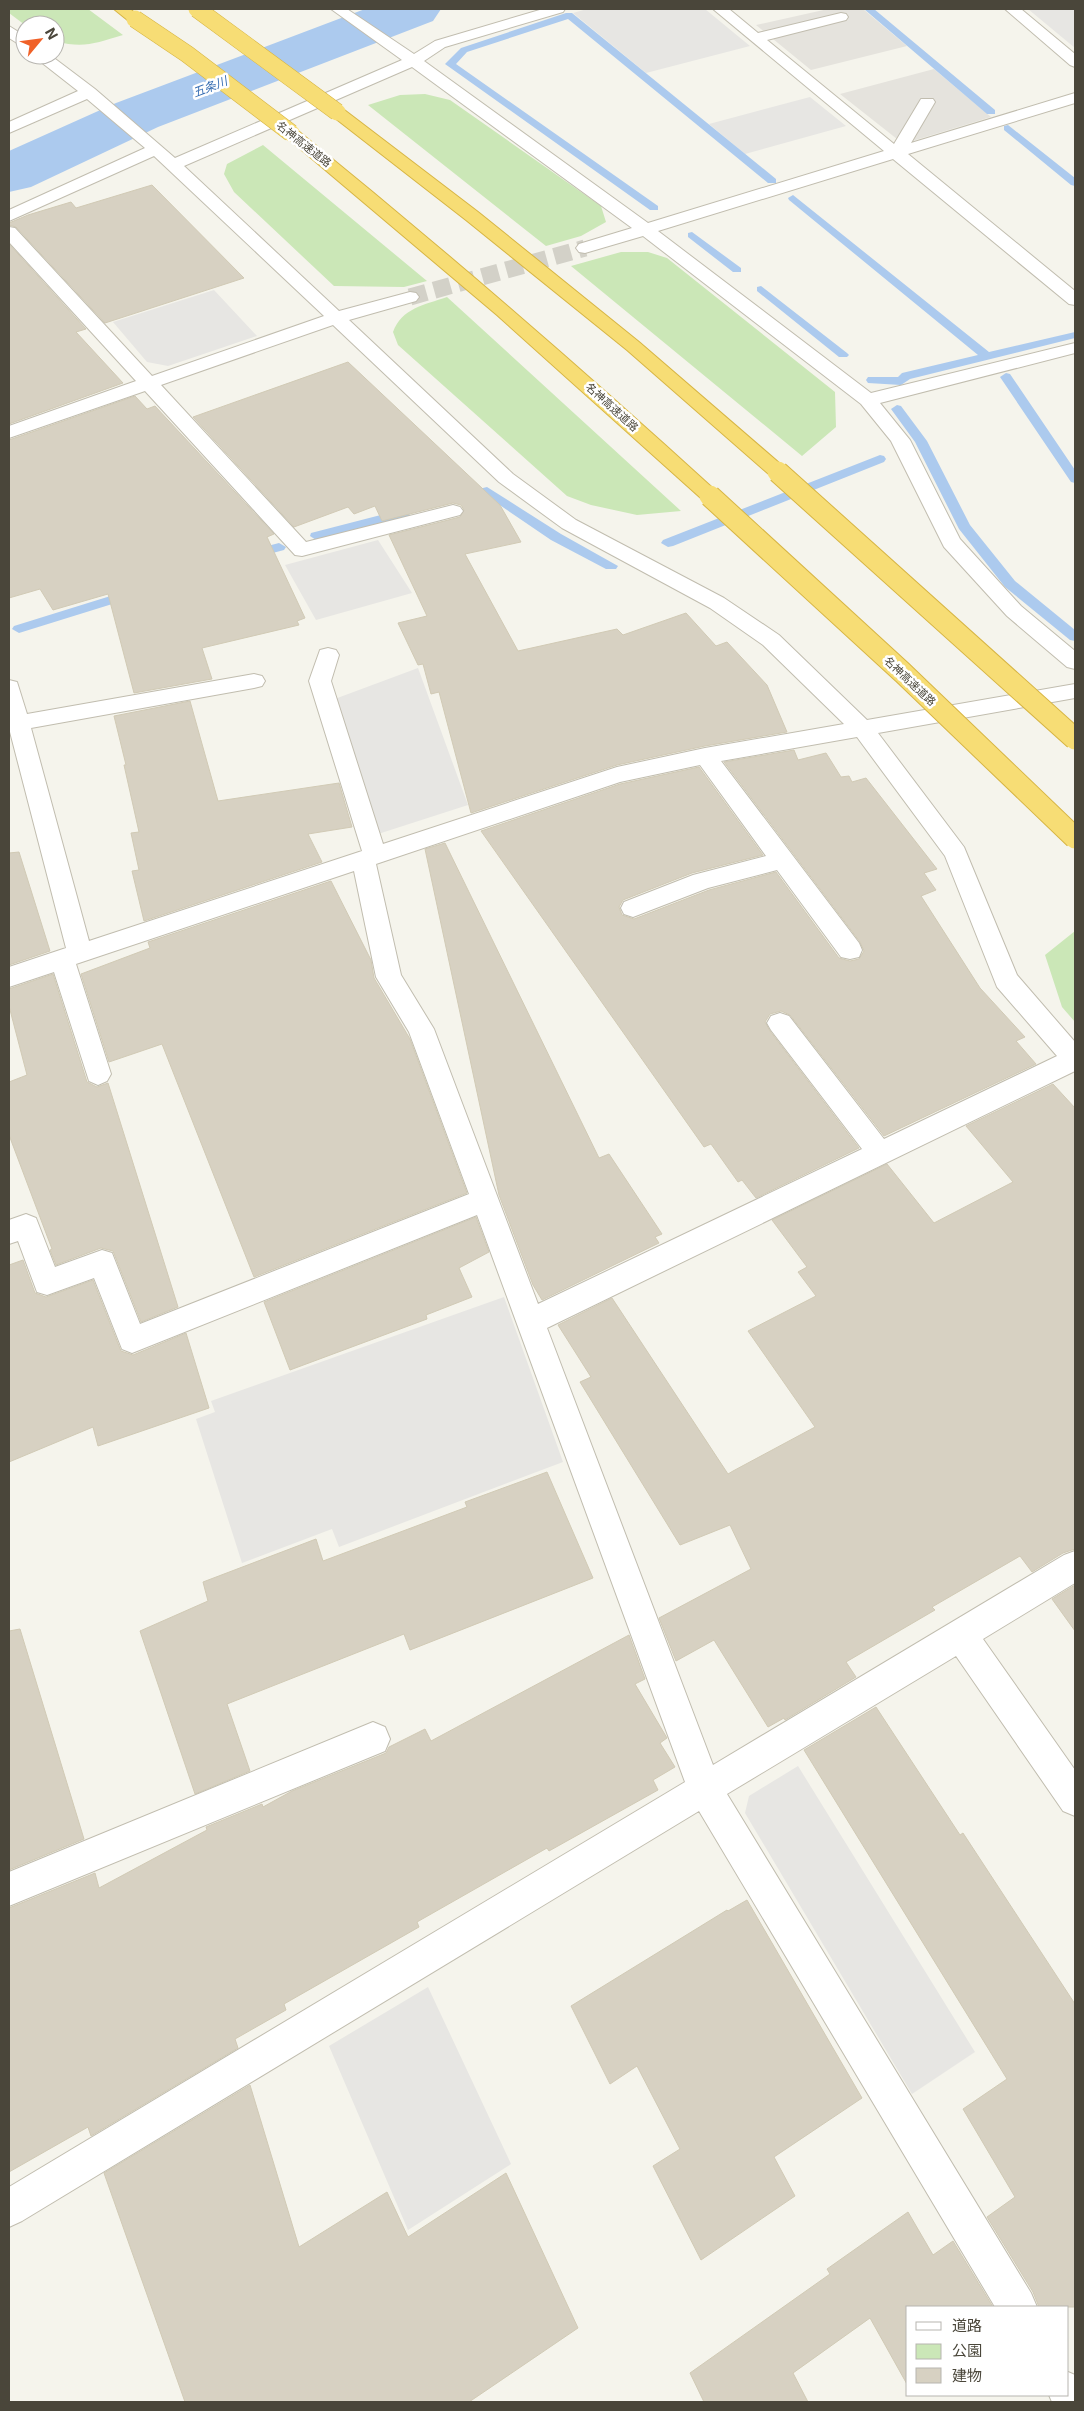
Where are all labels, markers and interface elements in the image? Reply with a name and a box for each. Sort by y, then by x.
north arrow [15,15,65,65]
text: N [42,25,62,42]
water label: 五条川 [190,72,231,100]
street label: 名神高速道路 [274,118,334,170]
street label: 名神高速道路 [583,380,641,434]
street label: 名神高速道路 [881,653,939,709]
legend [906,2306,1069,2396]
text: 道路 [952,2316,982,2335]
text: 公園 [952,2341,982,2360]
text: 建物 [952,2366,982,2385]

